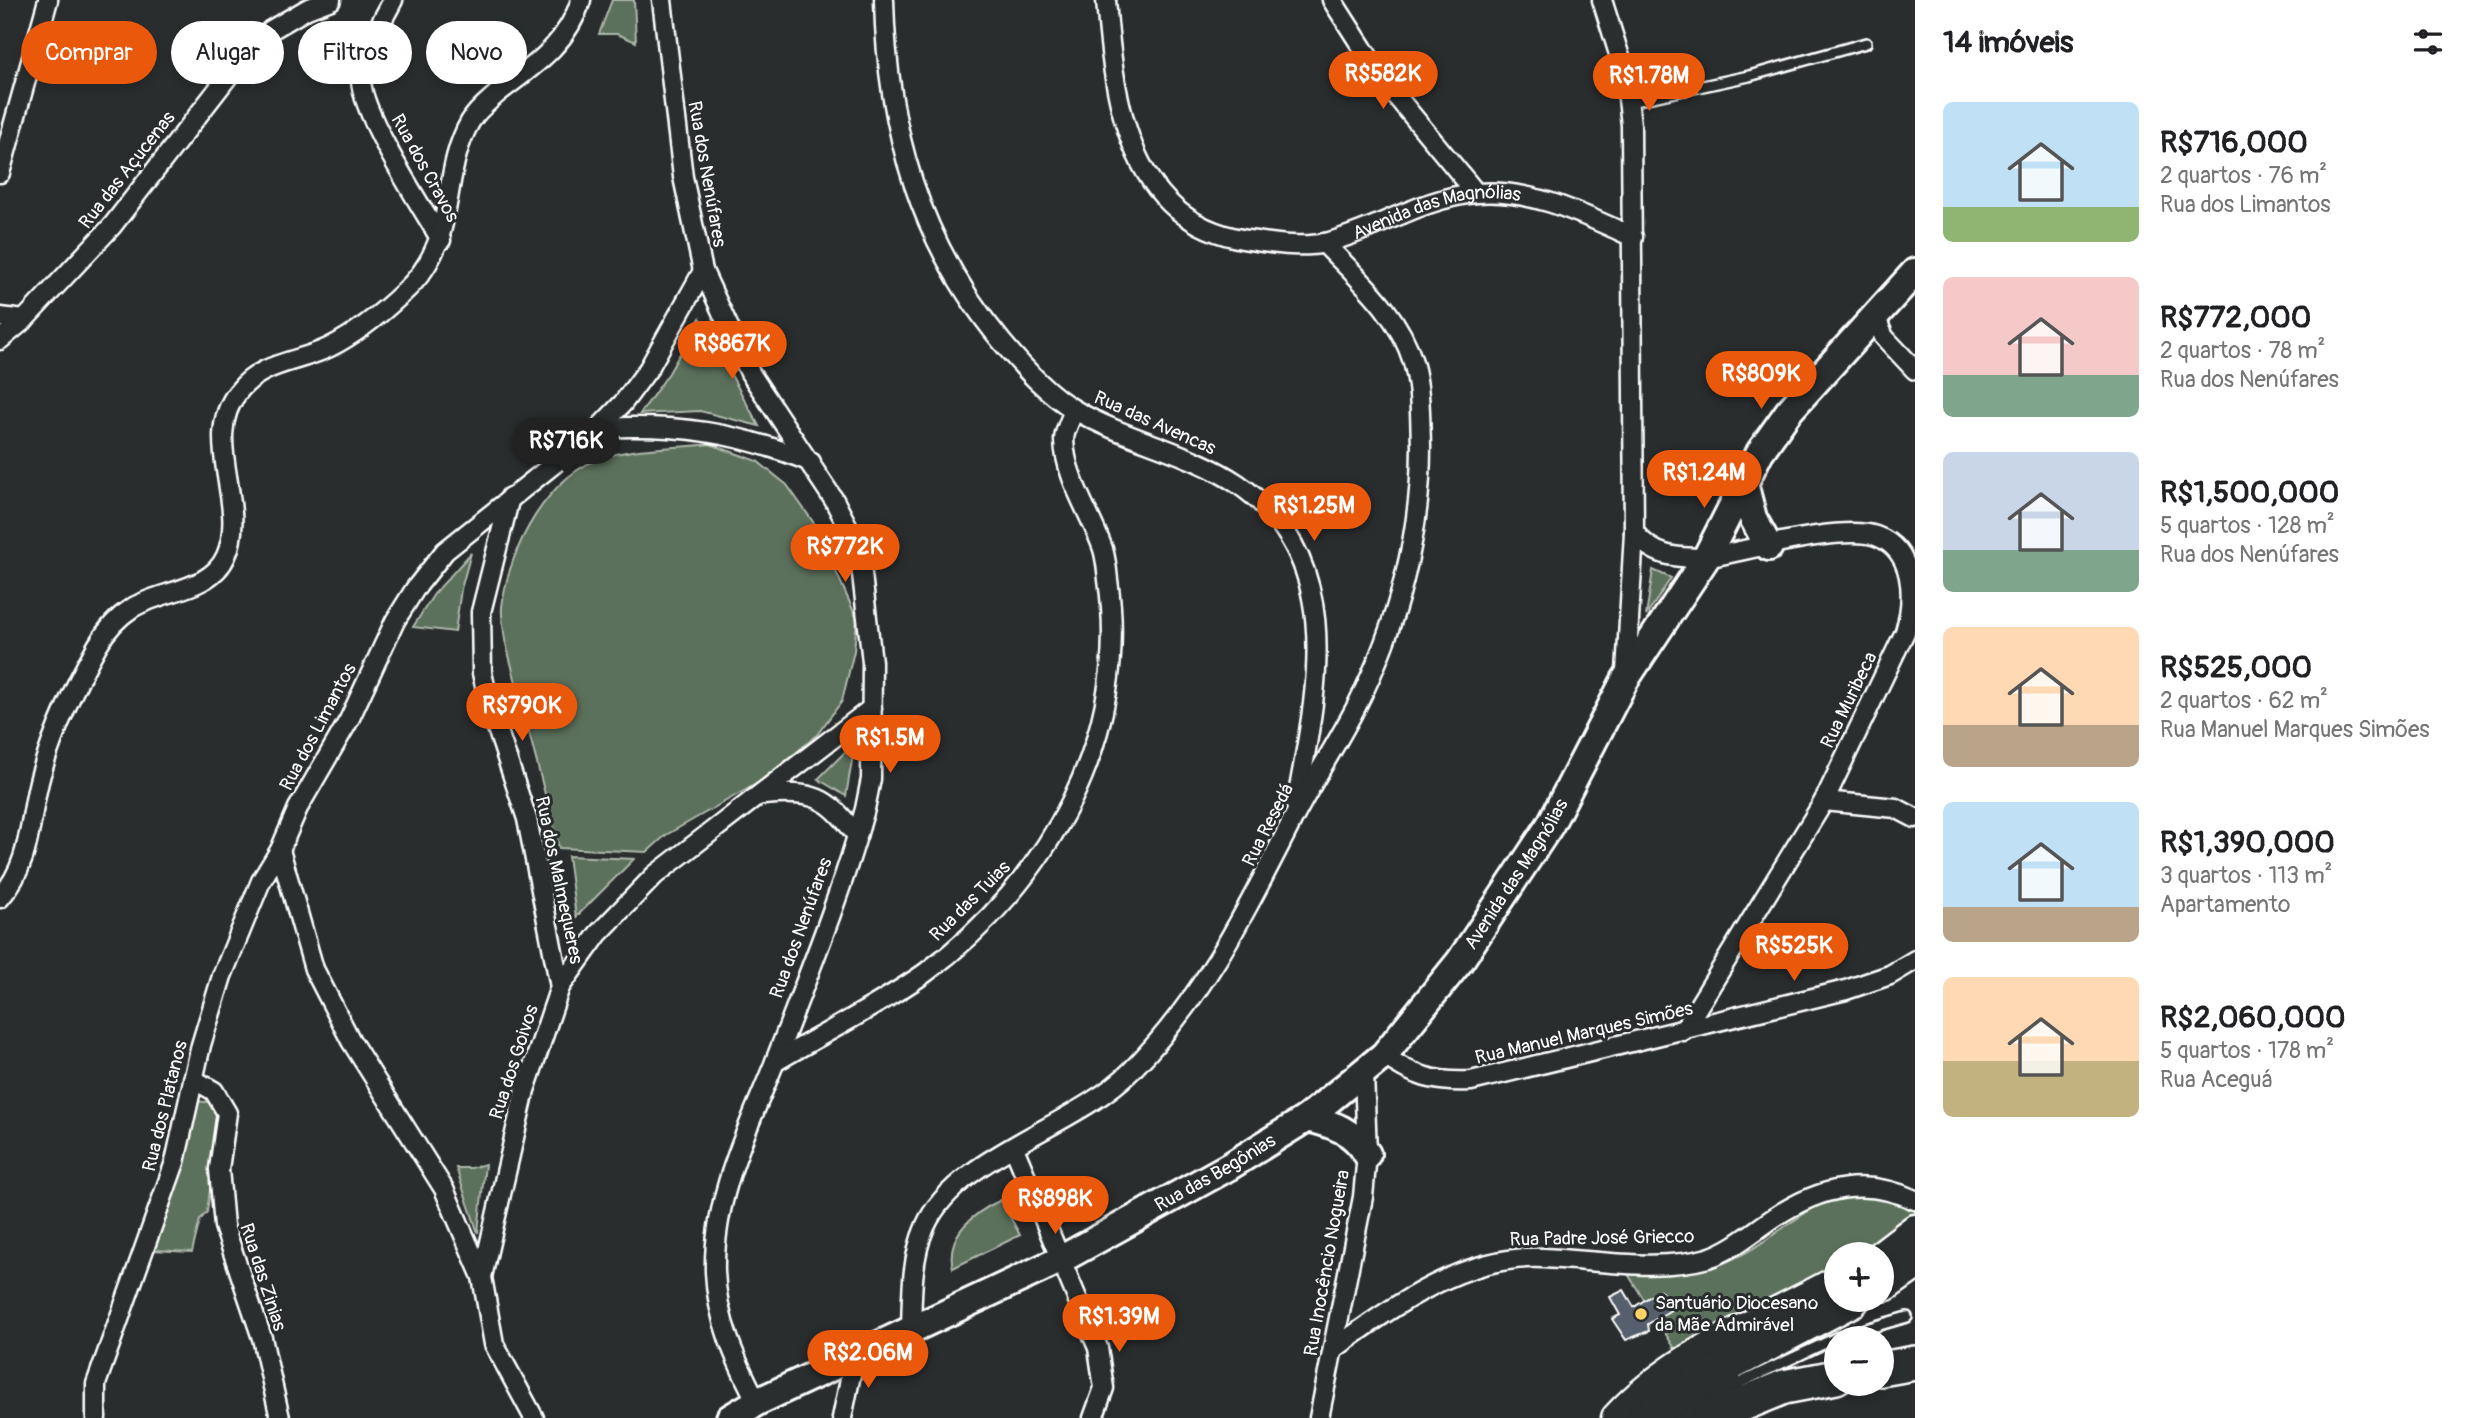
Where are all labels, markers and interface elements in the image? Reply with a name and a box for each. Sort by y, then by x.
chip: Comprar [21,21,157,84]
chip: Alugar [171,21,284,84]
chip: Filtros [298,21,412,84]
chip: Novo [426,21,527,84]
icon: filters [2409,23,2447,61]
text: 14 imóveis [1943,24,2073,61]
pin: R$582K [1326,52,1440,111]
pin: R$1.78M [1584,54,1714,113]
text: R$582K [1345,59,1421,88]
text: R$1.78M [1609,61,1689,90]
street label: Rua dos Nenúfares [682,99,732,249]
street label: Rua das Açucenas [74,106,181,234]
street label: Rua dos Cravos [385,110,465,227]
text: R$716,000 [2160,124,2308,161]
icon: home [1999,130,2083,214]
text: 2 quartos · 76 m² [2160,161,2327,190]
street label: Avenida das Magnólias [1349,180,1523,245]
text: Rua dos Limantos [2160,190,2331,219]
text: R$772,000 [2160,299,2311,336]
icon: home [1999,305,2083,389]
pin: R$867K [675,322,789,381]
text: R$867K [694,329,770,358]
text: 2 quartos · 78 m² [2160,336,2325,365]
pin: R$809K [1704,352,1818,411]
text: R$809K [1722,359,1800,388]
text: Rua dos Nenúfares [2160,365,2339,394]
street label: Rua das Avencas [1090,385,1220,461]
pin: R$716K [509,419,623,478]
text: R$716K [529,426,603,455]
pin: R$1.24M [1639,450,1769,510]
text: R$1.24M [1663,458,1745,487]
text: R$1,500,000 [2160,474,2339,511]
icon: home [1999,480,2083,564]
pin: R$1.25M [1249,484,1379,543]
text: R$1.25M [1273,491,1355,520]
text: 5 quartos · 128 m² [2160,511,2335,540]
pin: R$772K [788,524,902,584]
text: R$772K [807,532,883,561]
text: Rua dos Nenúfares [2160,540,2339,569]
street label: Rua Muribeca [1815,648,1883,752]
text: R$525,000 [2160,649,2312,686]
icon: home [1999,655,2083,739]
street label: Rua dos Limantos [274,659,362,795]
pin: R$790K [465,684,579,743]
text: 2 quartos · 62 m² [2160,686,2328,715]
text: R$790K [482,691,562,720]
text: Rua Manuel Marques Simões [2160,715,2430,744]
pin: R$1.5M [833,716,947,775]
text: R$1.5M [856,723,924,752]
street label: Rua Resedá [1237,779,1299,871]
street label: Rua dos Malmequeres [530,794,589,966]
street label: Avenida das Magnólias [1459,794,1574,954]
text: R$1,390,000 [2160,824,2335,861]
icon: home [1999,830,2083,914]
street label: Rua dos Nenúfares [764,854,838,1002]
street label: Rua das Tuias [925,855,1016,946]
text: 3 quartos · 113 m² [2160,861,2332,890]
text: Apartamento [2160,890,2290,919]
pin: R$525K [1737,923,1851,983]
text: R$525K [1755,931,1833,960]
street label: Rua Manuel Marques Simões [1473,996,1696,1070]
text: R$2,060,000 [2160,999,2346,1036]
street label: Rua dos Goivos [484,1001,544,1122]
icon: home [1999,1005,2083,1089]
text: 5 quartos · 178 m² [2160,1036,2334,1065]
street label: Rua dos Platanos [137,1037,193,1174]
text: Rua Aceguá [2160,1065,2272,1094]
street label: Rua das Begônias [1150,1128,1281,1217]
street label: Rua Inocêncio Nogueira [1299,1168,1355,1358]
pin: R$898K [998,1176,1112,1236]
text: R$898K [1018,1184,1092,1213]
street label: Rua das Zinias [234,1220,292,1334]
street label: Rua Padre José Griecco [1509,1224,1695,1252]
map controls [1824,1242,1894,1396]
button: + [1824,1242,1894,1312]
place label: Santuário Diocesano da Mãe Admirável [1655,1291,1818,1337]
pin: R$1.39M [1054,1294,1184,1354]
text: R$1.39M [1078,1302,1160,1331]
marker: Santuário Diocesano da Mãe Admirável [1633,1306,1649,1322]
button: − [1824,1326,1894,1396]
pin: R$2.06M [803,1330,933,1390]
text: R$2.06M [823,1338,913,1367]

